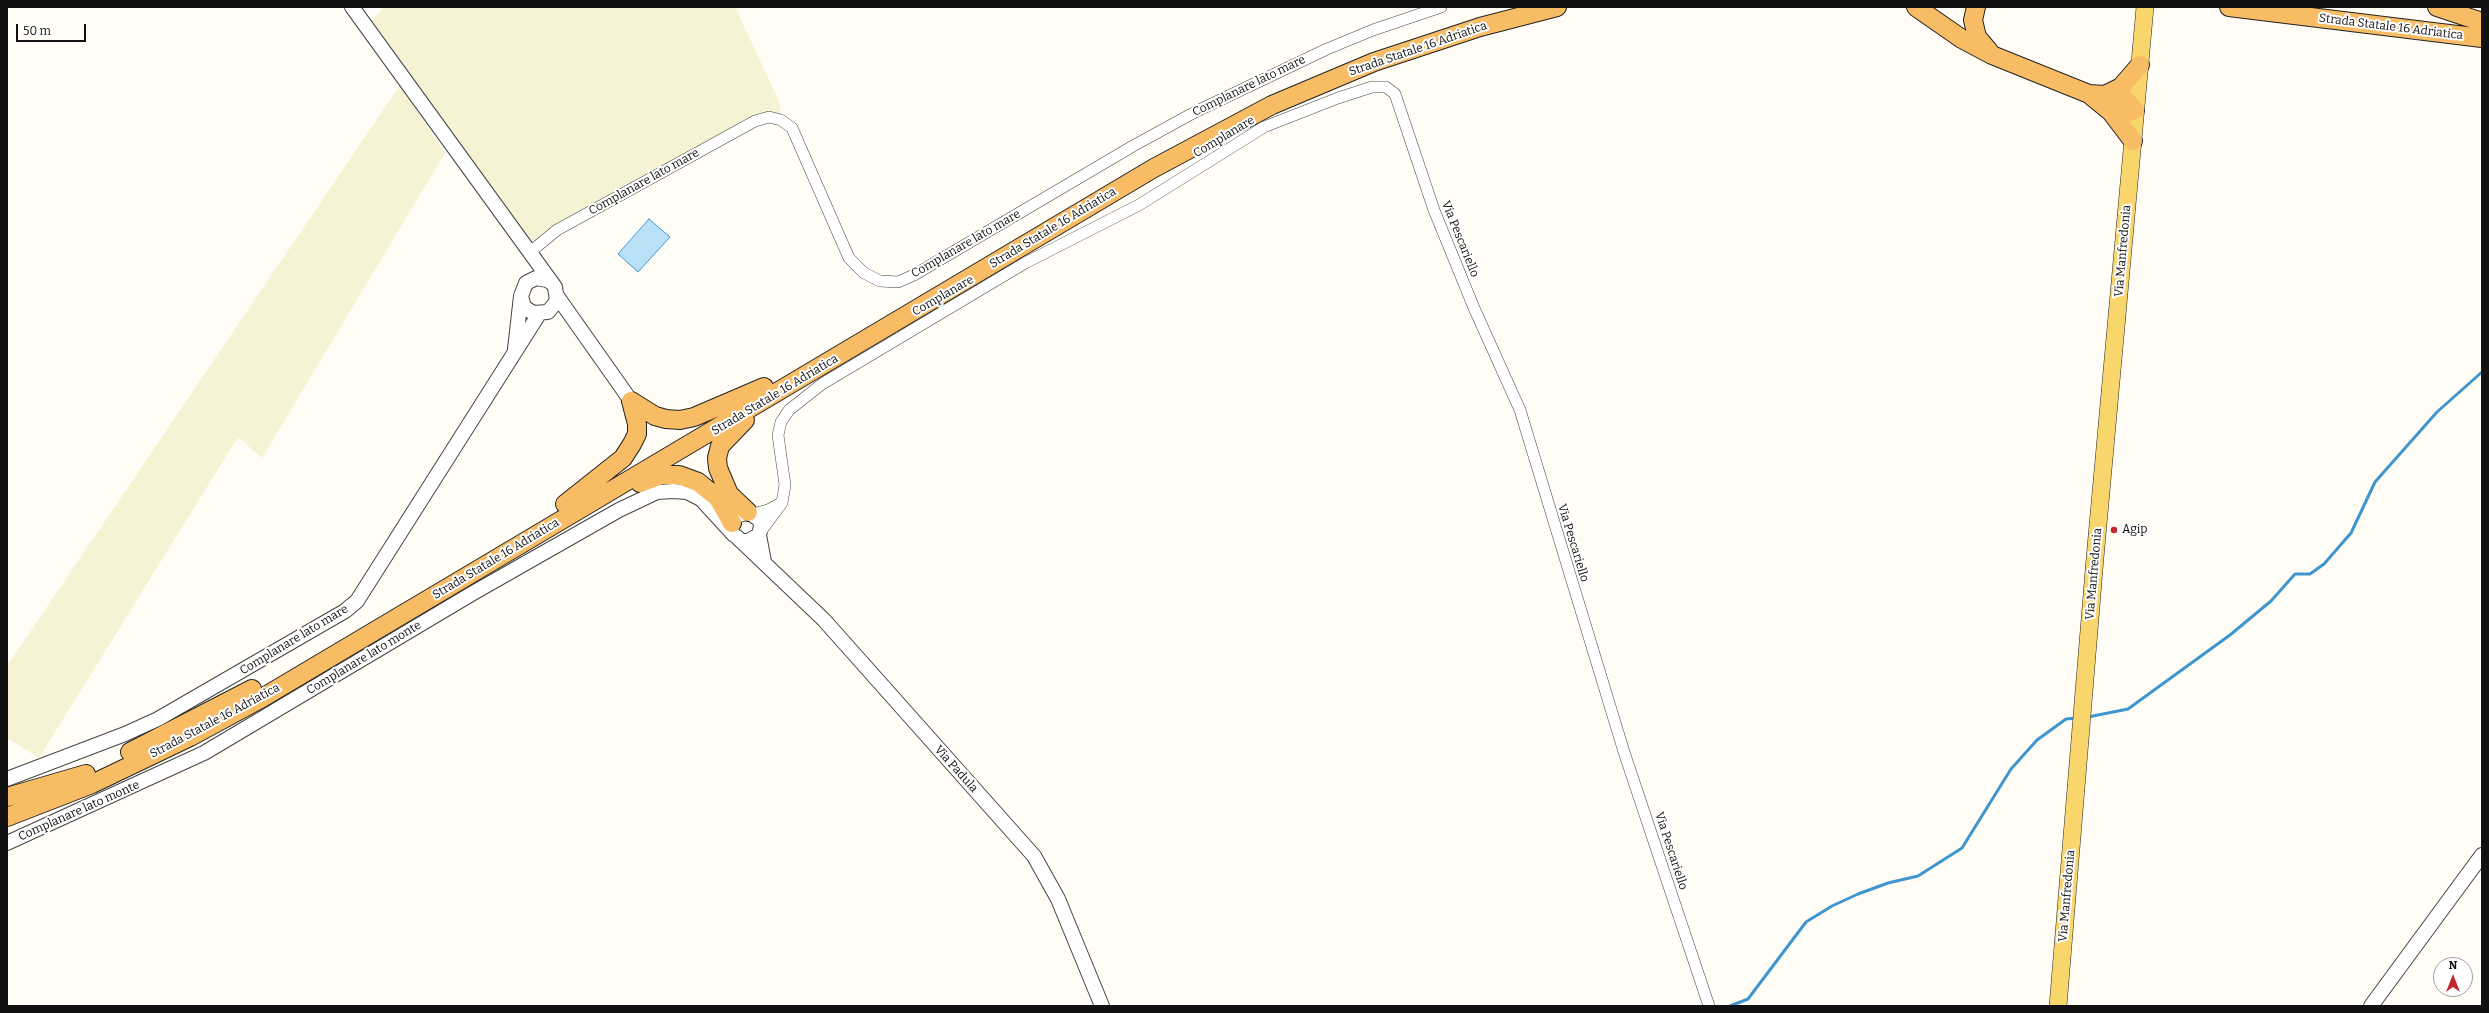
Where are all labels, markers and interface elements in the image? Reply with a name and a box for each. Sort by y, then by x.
street label: Strada Statale 16 Adriatica [2318,11,2464,43]
scale bar [18,16,88,42]
street label: Strada Statale 16 Adriatica [1347,19,1489,79]
text: 50 m [23,24,51,38]
street label: Complanare lato mare [1190,52,1308,120]
street label: Complanare [1191,113,1257,161]
street label: Complanare lato mare [586,146,702,218]
street label: Strada Statale 16 Adriatica [987,184,1119,272]
street label: Via Pescariello [1438,199,1482,279]
street label: Via Manfredonia [2112,204,2134,298]
street label: Complanare lato mare [909,207,1023,281]
street label: Complanare [910,273,976,319]
street label: Strada Statale 16 Adriatica [709,351,841,439]
street label: Via Pescariello [1554,502,1592,584]
street label: Strada Statale 16 Adriatica [430,515,562,603]
place label: Agip [2122,523,2147,537]
marker: Agip [2109,525,2119,535]
street label: Via Manfredonia [2083,527,2105,621]
street label: Complanare lato mare [237,602,351,678]
street label: Complanare lato monte [304,618,424,698]
street label: Strada Statale 16 Adriatica [148,681,282,761]
street label: Via Padula [931,743,981,795]
street label: Complanare lato monte [16,778,142,844]
street label: Via Pescariello [1652,810,1690,892]
street label: Via Manfredonia [2056,849,2078,943]
north arrow [2433,957,2473,997]
text: N [2449,959,2457,972]

